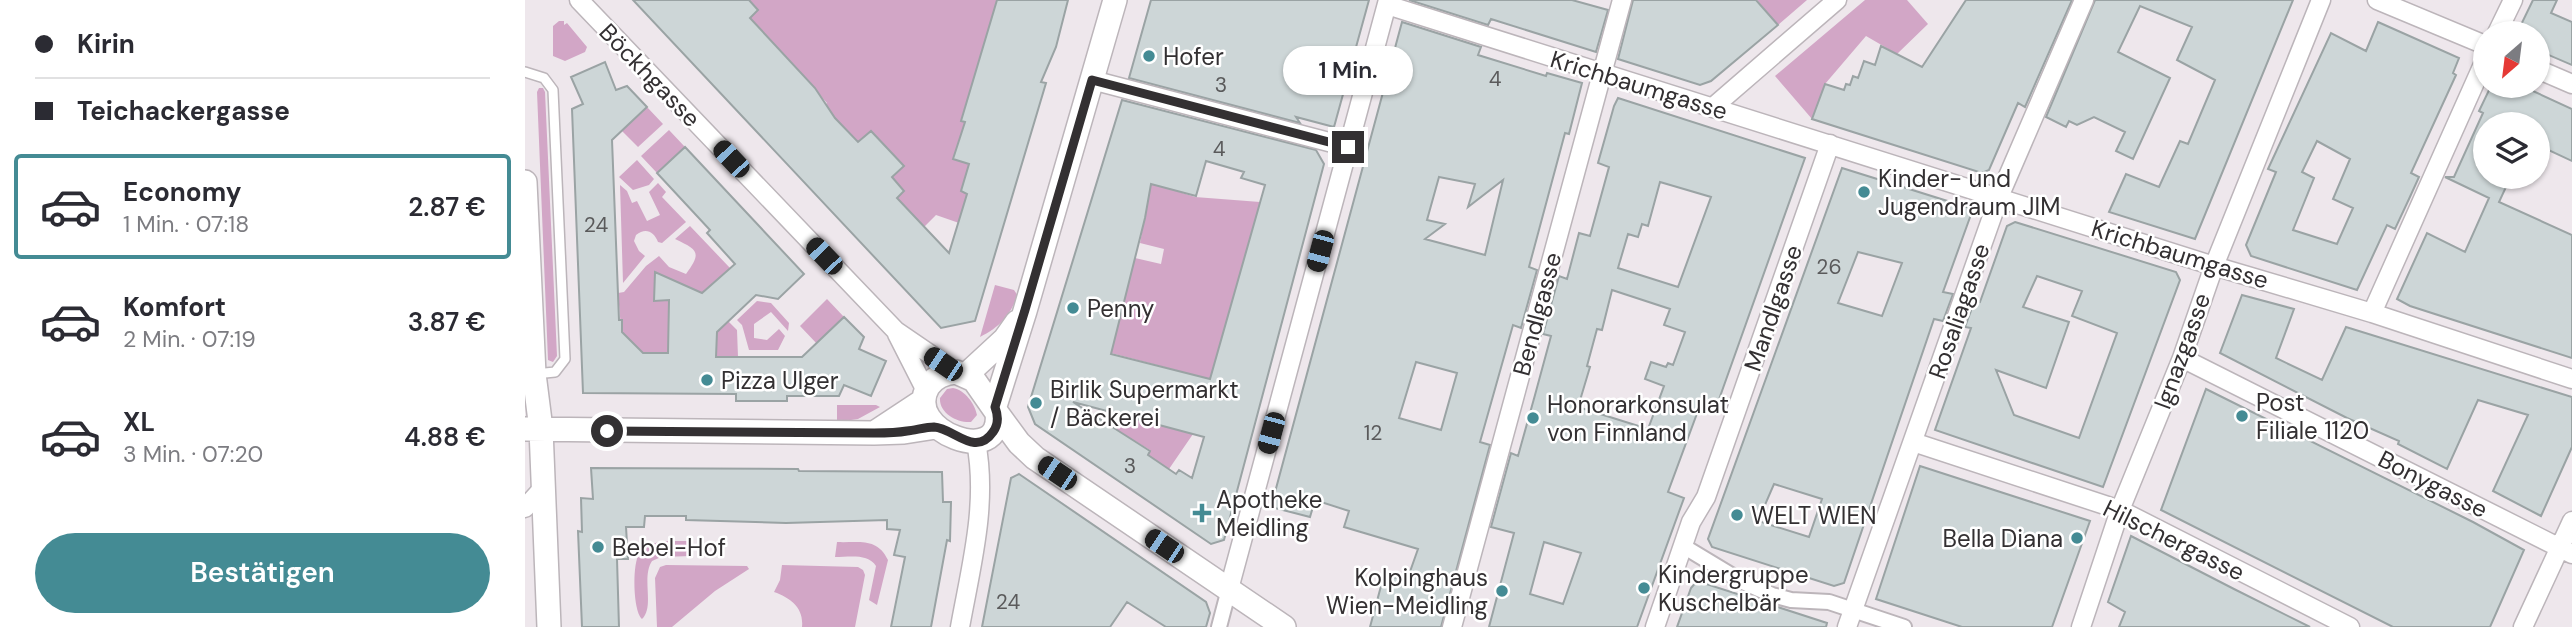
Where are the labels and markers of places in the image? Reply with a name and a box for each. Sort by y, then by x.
place label: Hofer [1163,41,1224,72]
marker: Hofer [1141,48,1157,64]
place label: Kinder- und Jugendraum JIM [1878,163,2060,222]
marker: Kinder- und Jugendraum JIM [1856,184,1872,200]
place label: Penny [1087,293,1154,324]
marker: Penny [1065,300,1081,316]
place label: Pizza Ulger [721,365,839,396]
marker: Pizza Ulger [699,372,715,388]
place label: Birlik Supermarkt / Bäckerei [1050,374,1239,433]
place label: Post Filiale 1120 [2256,387,2369,446]
place label: Honorarkonsulat von Finnland [1547,389,1729,448]
marker: Birlik Supermarkt / Bäckerei [1028,395,1044,411]
marker: Post Filiale 1120 [2234,408,2250,424]
marker: Honorarkonsulat von Finnland [1525,410,1541,426]
place label: Apotheke Meidling [1216,484,1322,543]
place label: WELT WIEN [1751,500,1877,531]
marker: Apotheke Meidling [1194,505,1210,521]
marker: WELT WIEN [1729,507,1745,523]
place label: Bella Diana [1943,523,2063,554]
marker: Bella Diana [2069,530,2085,546]
place label: Bebel-Hof [612,532,726,563]
marker: Bebel-Hof [590,539,606,555]
place label: Kindergruppe Kuschelbär [1658,559,1809,618]
place label: Kolpinghaus Wien-Meidling [1326,562,1488,621]
marker: Kindergruppe Kuschelbär [1636,580,1652,596]
marker: Kolpinghaus Wien-Meidling [1494,583,1510,599]

